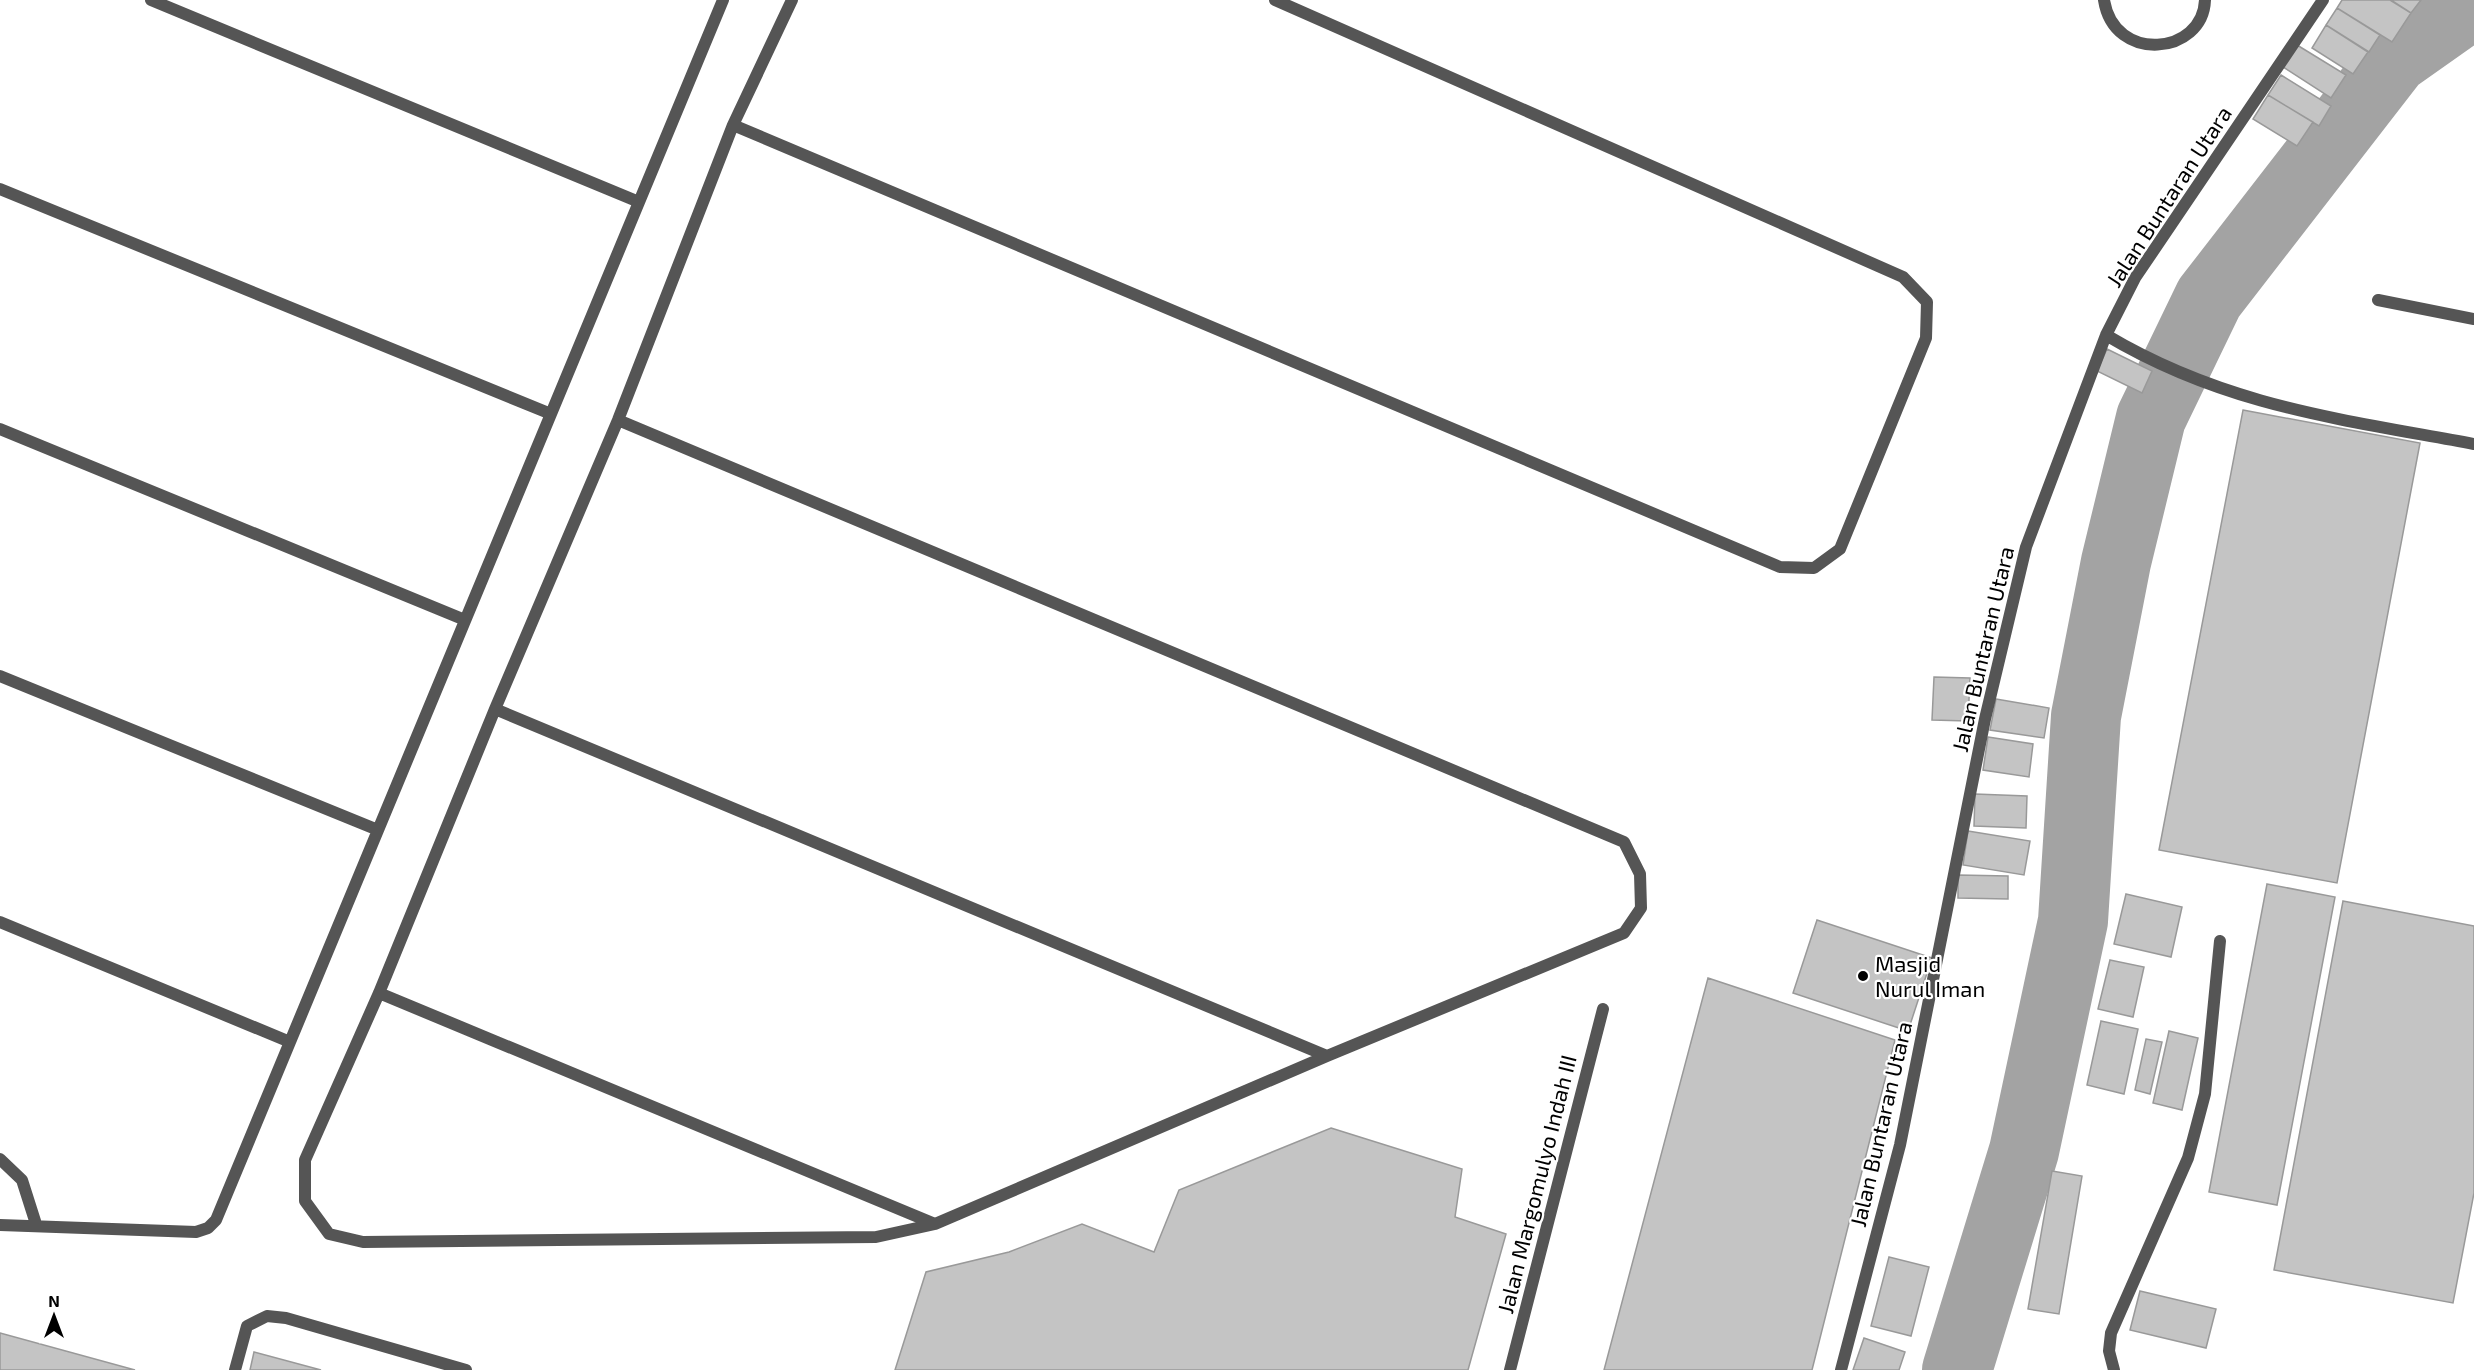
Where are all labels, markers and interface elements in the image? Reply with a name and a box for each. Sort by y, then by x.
street label: Jalan Buntaran Utara [2100,101,2236,291]
street label: Jalan Buntaran Utara [1946,544,2018,754]
place label: Masjid Nurul Iman [1875,950,1985,1001]
marker: Masjid Nurul Iman [1856,969,1870,983]
street label: Jalan Buntaran Utara [1844,1019,1916,1229]
street label: Jalan Margomulyo Indah III [1491,1052,1581,1316]
north arrow [24,1286,84,1346]
text: N [48,1291,60,1310]

